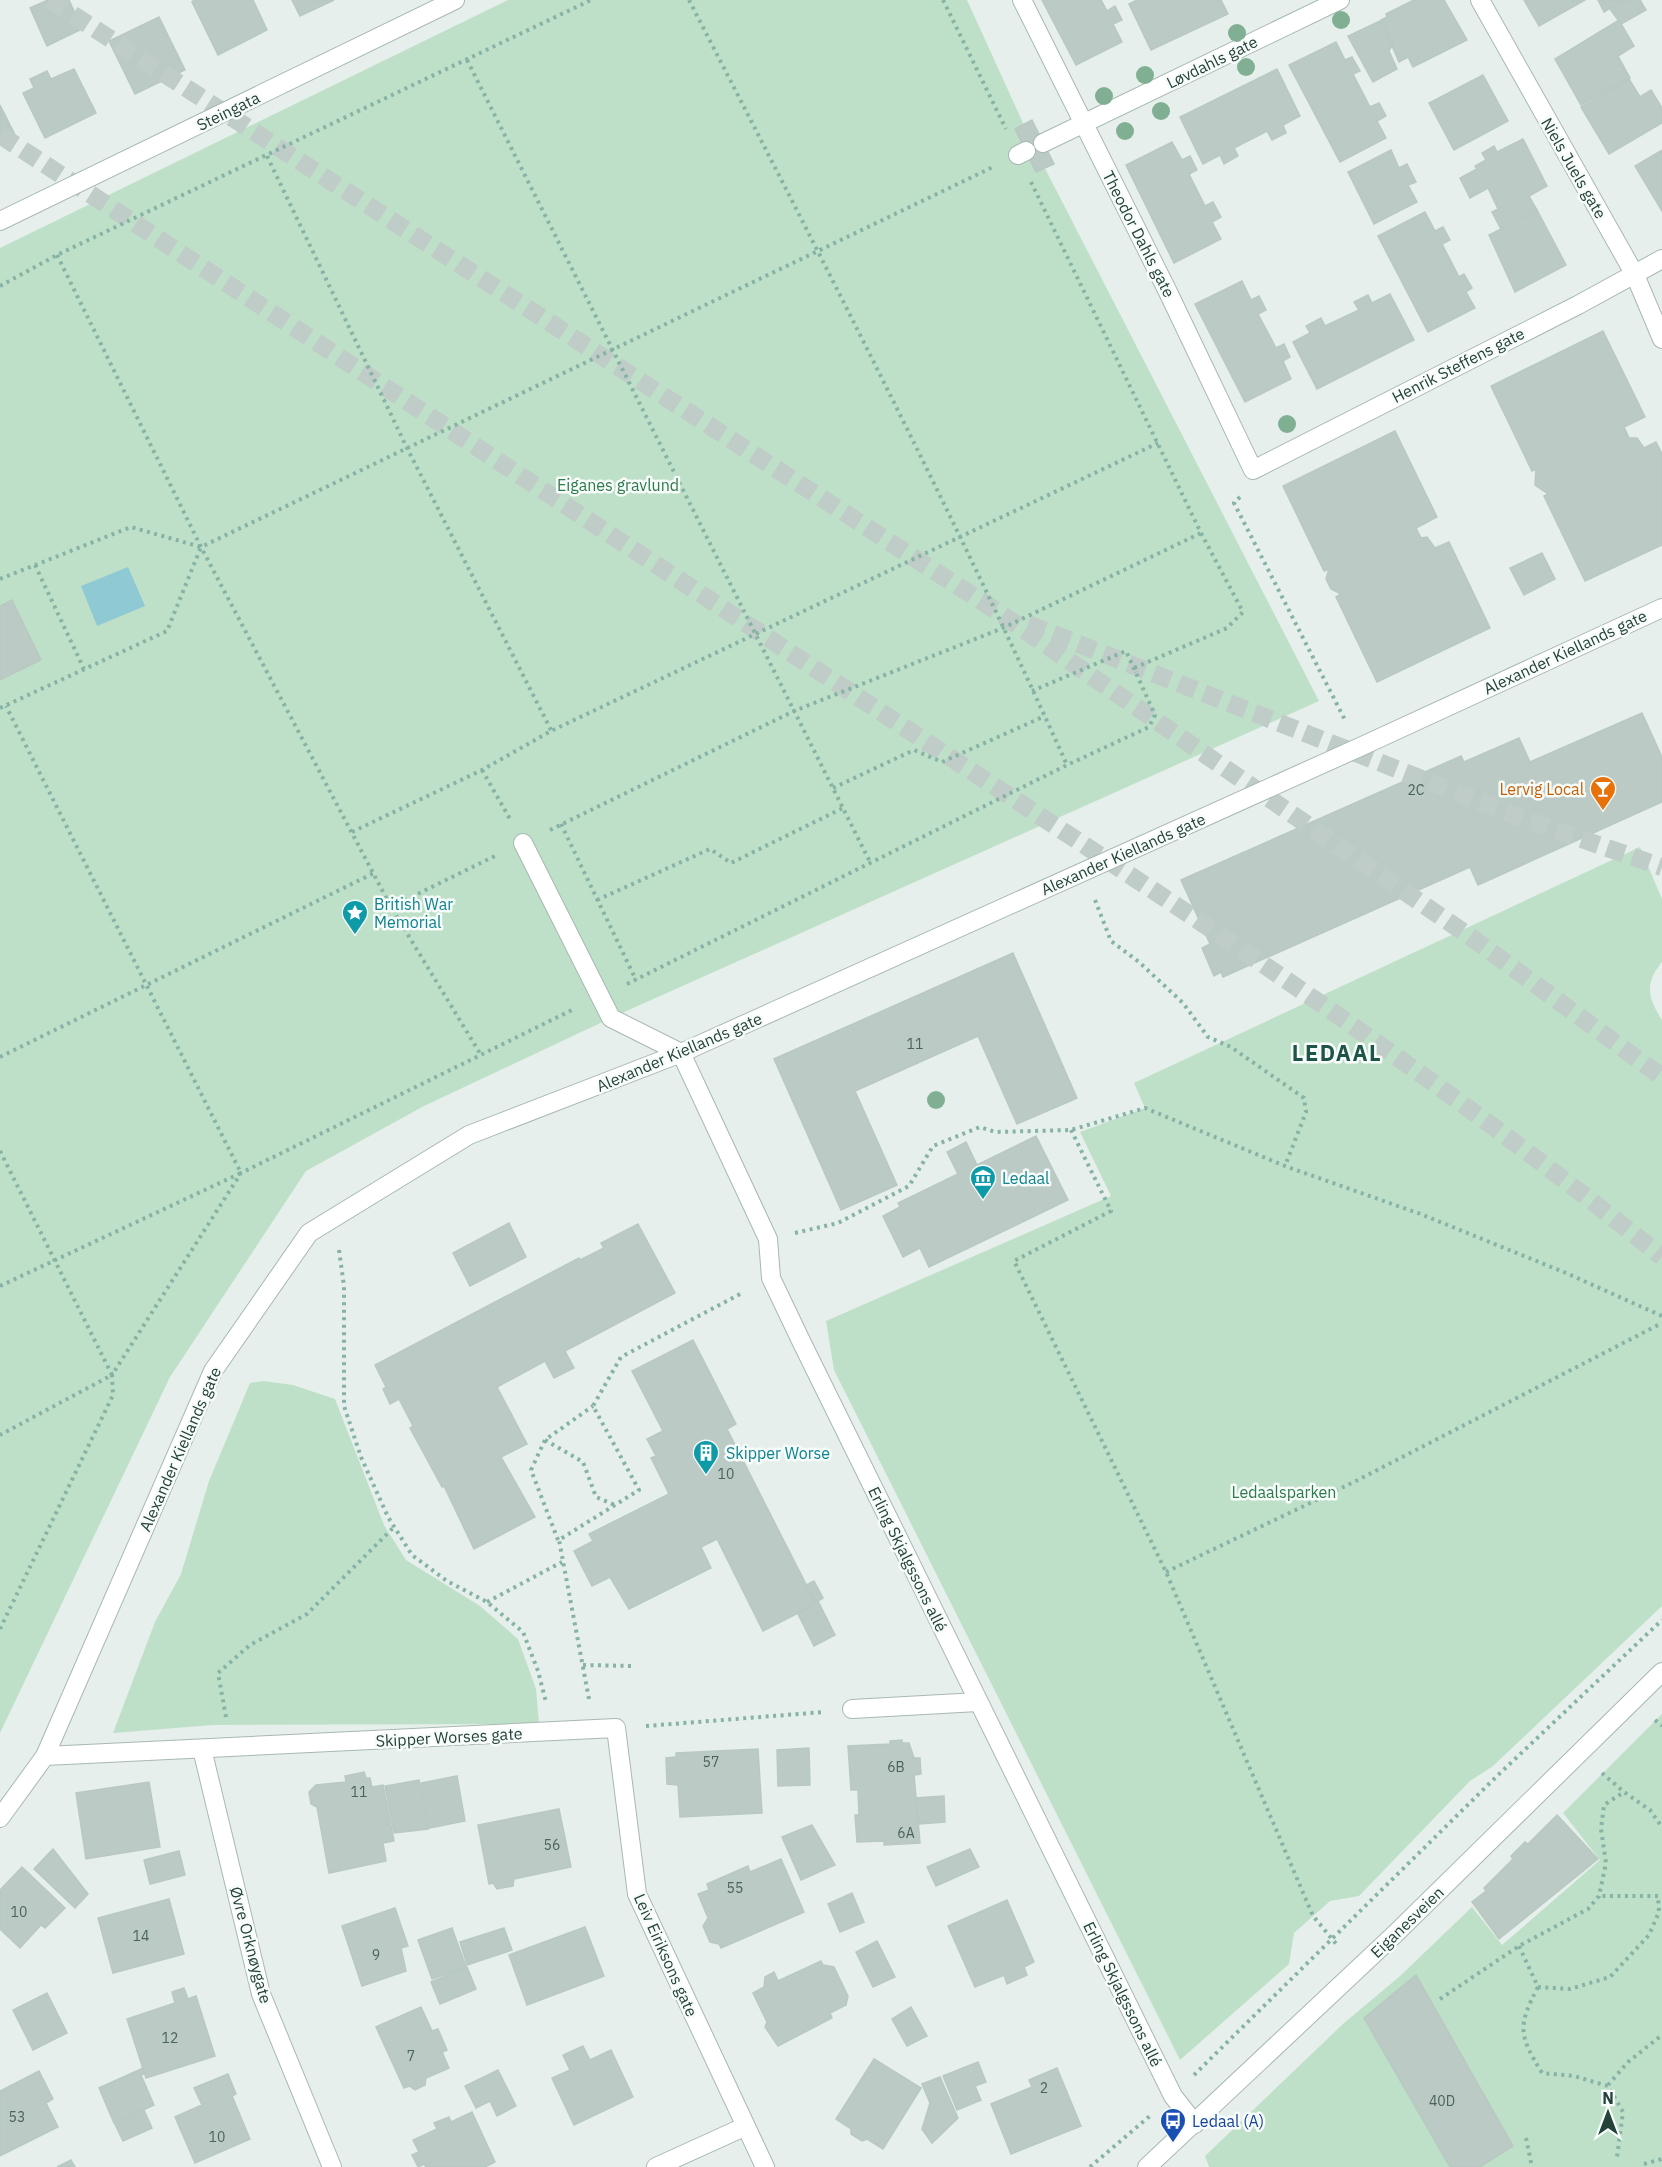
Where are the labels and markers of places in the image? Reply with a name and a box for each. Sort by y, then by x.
bar icon: Lervig Local [1588,774,1618,812]
place label: Lervig Local [1499,779,1584,799]
place label: British War Memorial [374,894,453,932]
place icon: British War Memorial [340,898,370,936]
museum icon: Ledaal [968,1163,998,1201]
place label: Ledaal [1002,1168,1049,1188]
building icon: Skipper Worse [691,1438,721,1476]
place label: Skipper Worse [726,1443,830,1463]
bus stop icon: Ledaal (A) [1158,2106,1188,2144]
place label: Ledaal (A) [1192,2111,1264,2131]

